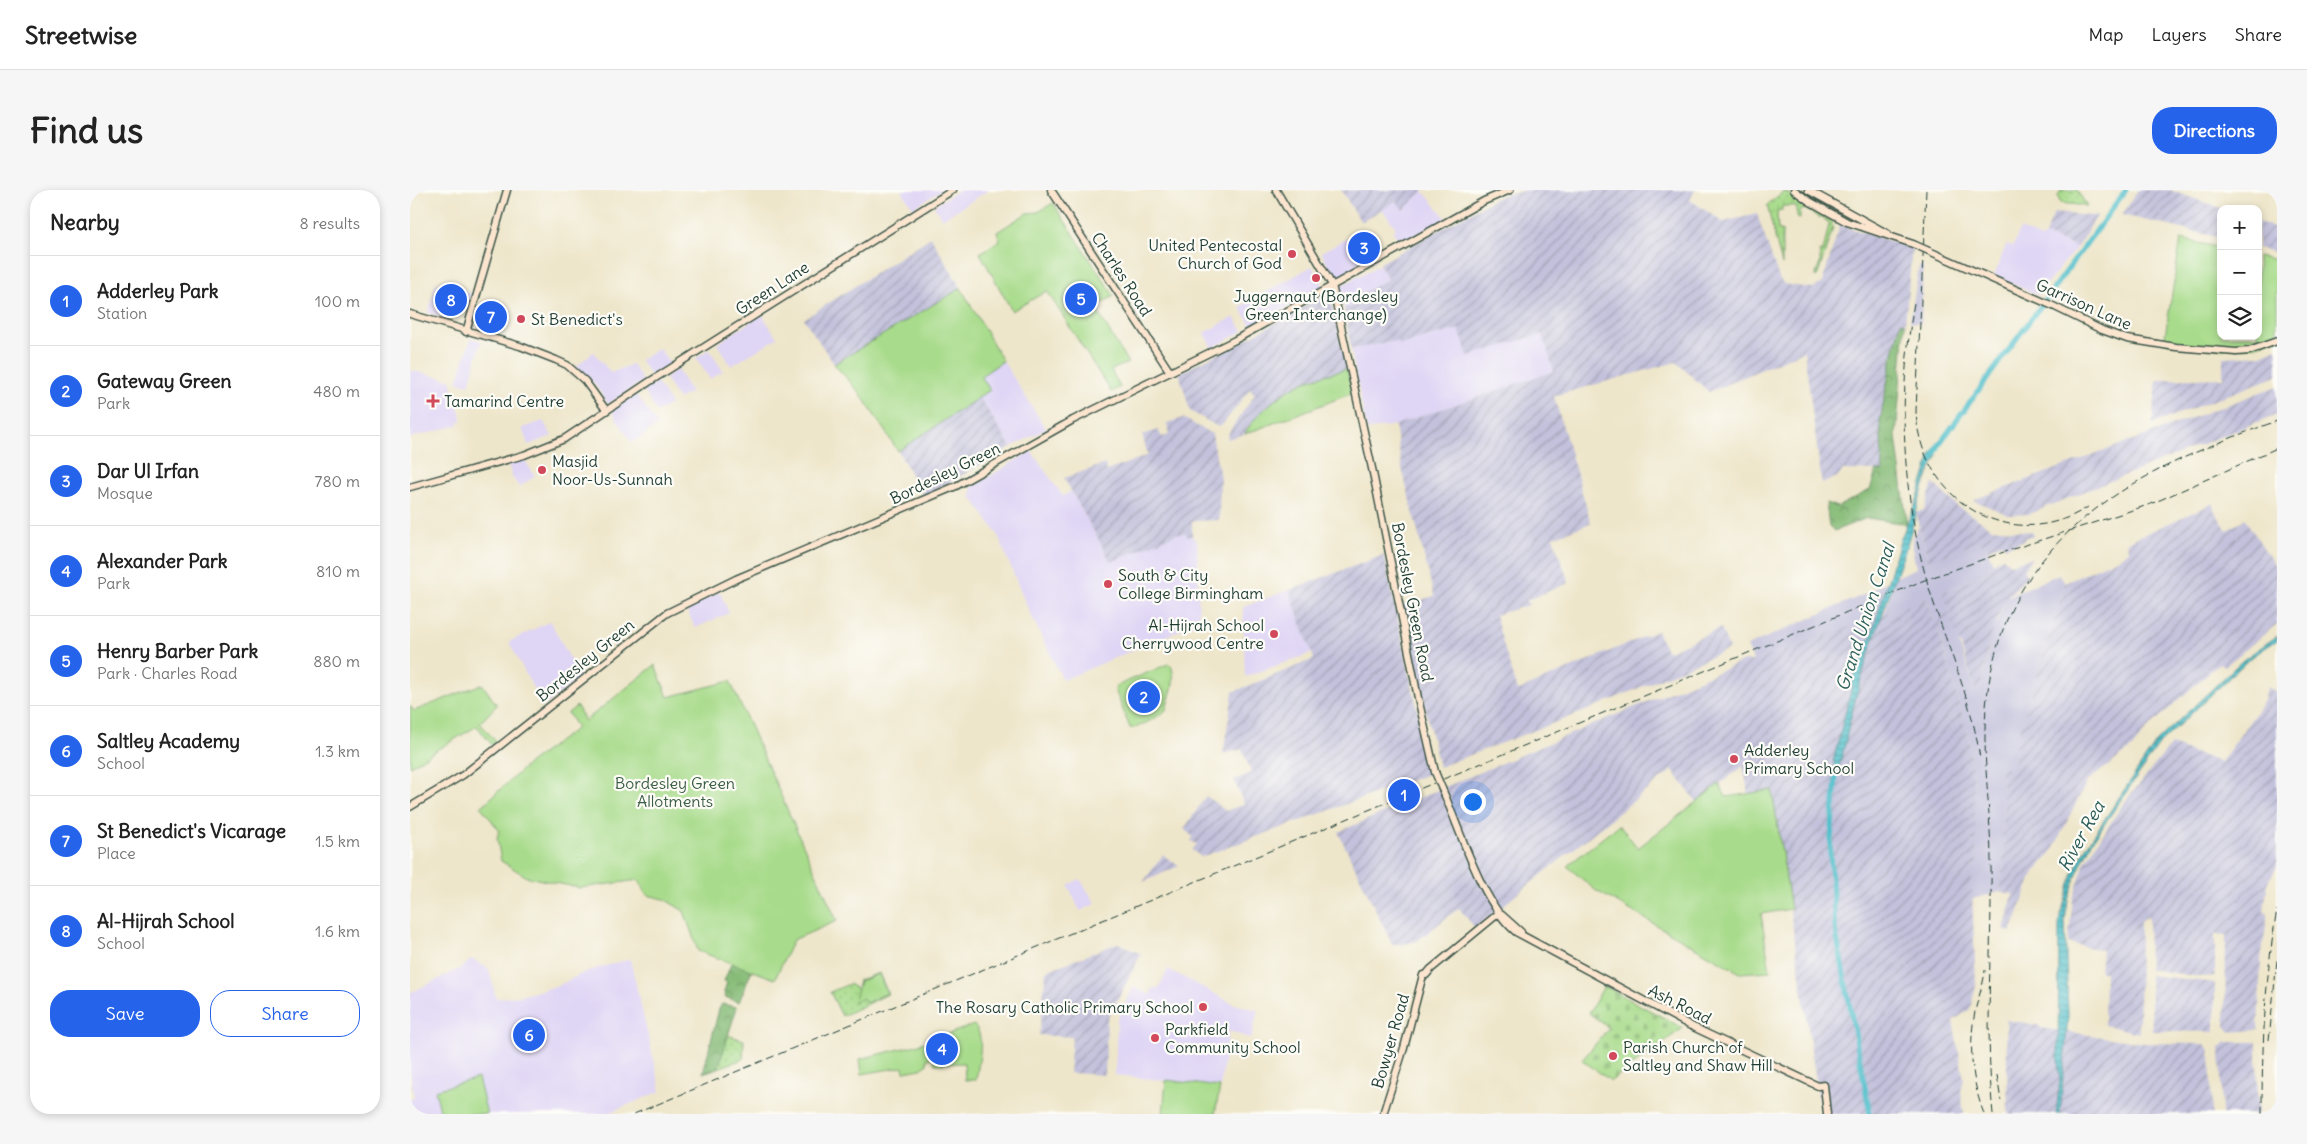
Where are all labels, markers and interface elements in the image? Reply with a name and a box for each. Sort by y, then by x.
text: Streetwise [25,20,137,50]
text: Map [2088,23,2123,46]
text: Layers [2151,23,2207,46]
text: Share [2235,23,2282,46]
button: Directions [2152,107,2277,154]
text: Find us [30,108,143,152]
map controls [2217,205,2262,340]
button: + [2217,205,2262,250]
text: Nearby [50,209,120,236]
text: 8 results [299,213,360,233]
street label: Charles Road [1087,228,1157,320]
pin: 3 [1348,229,1380,267]
place label: United Pentecostal Church of God [1148,235,1282,273]
marker: United Pentecostal Church of God [1286,248,1298,260]
button: − [2217,250,2262,295]
street label: Green Lane [732,257,812,319]
marker: Juggernaut (Bordesley Green Interchange) [1310,272,1322,284]
street label: Garrison Lane [2033,274,2135,334]
text: Adderley Park [97,279,219,303]
pin: 5 [1065,280,1097,318]
pin: 8 [435,281,467,319]
place label: Juggernaut (Bordesley Green Interchange) [1234,286,1398,324]
text: 1 [63,291,69,311]
text: 100 m [315,291,360,311]
button: layers [2217,295,2262,340]
pin: 7 [475,298,507,336]
text: Station [97,303,147,323]
place label: St Benedict's [531,309,623,329]
marker: St Benedict's [515,313,527,325]
text: Gateway Green [97,369,231,393]
text: 2 [62,381,70,401]
text: 480 m [313,381,360,401]
place label: Tamarind Centre [444,391,564,411]
text: Park [97,393,130,413]
marker: Tamarind Centre [426,394,440,408]
street label: Bordesley Green [887,438,1003,508]
place label: Masjid Noor-Us-Sunnah [552,451,673,489]
text: Dar Ul Irfan [97,459,199,483]
marker: Masjid Noor-Us-Sunnah [536,464,548,476]
text: 3 [61,471,71,491]
text: 780 m [315,471,360,491]
text: Mosque [97,483,153,503]
street label: Bordesley Green Road [1388,521,1438,683]
water label: Grand Union Canal [1830,537,1901,694]
text: Alexander Park [97,549,227,573]
text: 4 [61,561,71,581]
text: 810 m [316,561,360,581]
place label: South & City College Birmingham [1118,565,1263,603]
text: Park [97,573,130,593]
marker: South & City College Birmingham [1102,578,1114,590]
street label: Bordesley Green [532,614,638,706]
place label: Al-Hijrah School Cherrywood Centre [1122,615,1264,653]
marker: Al-Hijrah School Cherrywood Centre [1268,628,1280,640]
text: Henry Barber Park [97,639,258,663]
text: 5 [61,651,71,671]
text: 880 m [313,651,360,671]
text: Park · Charles Road [97,663,237,683]
pin: 2 [1128,678,1160,716]
text: Saltley Academy [97,729,240,753]
place label: Adderley Primary School [1744,740,1854,778]
text: 6 [61,741,71,761]
text: 1.3 km [315,741,360,761]
text: School [97,753,145,773]
marker: Adderley Primary School [1728,753,1740,765]
park label: Bordesley Green Allotments [615,773,735,811]
pin: 1 [1388,776,1420,814]
your location [1460,789,1486,815]
water label: River Rea [2052,795,2110,875]
text: St Benedict's Vicarage [97,819,286,843]
text: 7 [62,831,70,851]
text: 1.5 km [315,831,360,851]
text: Place [97,843,136,863]
text: Al-Hijrah School [97,909,234,933]
text: 8 [61,921,71,941]
text: 1.6 km [315,921,360,941]
text: School [97,933,145,953]
street label: Ash Road [1645,980,1715,1028]
button: Save [50,990,200,1037]
button: Share [210,990,360,1037]
street label: Bowyer Road [1367,991,1413,1091]
place label: The Rosary Catholic Primary School [936,997,1193,1017]
marker: The Rosary Catholic Primary School [1197,1001,1209,1013]
pin: 6 [513,1016,545,1054]
place label: Parkfield Community School [1165,1019,1301,1057]
pin: 4 [926,1030,958,1068]
marker: Parkfield Community School [1149,1032,1161,1044]
place label: Parish Church of Saltley and Shaw Hill [1623,1037,1773,1075]
marker: Parish Church of Saltley and Shaw Hill [1607,1050,1619,1062]

